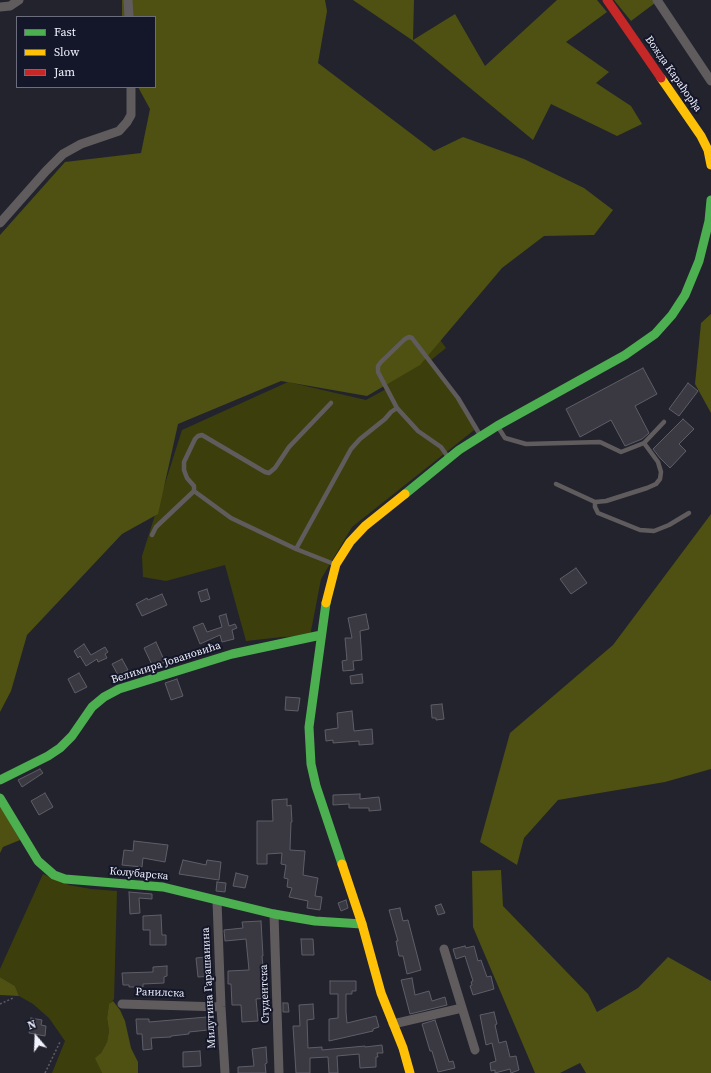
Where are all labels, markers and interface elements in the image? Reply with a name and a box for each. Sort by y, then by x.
legend [16,16,156,88]
text: Fast [54,24,76,40]
street label: Вожда Карађорђа [642,33,704,115]
text: Slow [54,44,79,60]
text: Jam [54,64,75,80]
street label: Велимира Јовановића [110,639,222,687]
street label: Колубарска [109,865,169,883]
street label: Милутина Гарашанина [199,927,219,1049]
street label: Студентска [257,964,273,1024]
street label: Ранилска [135,986,185,1000]
north arrow [16,1017,56,1057]
text: N [26,1017,38,1034]

